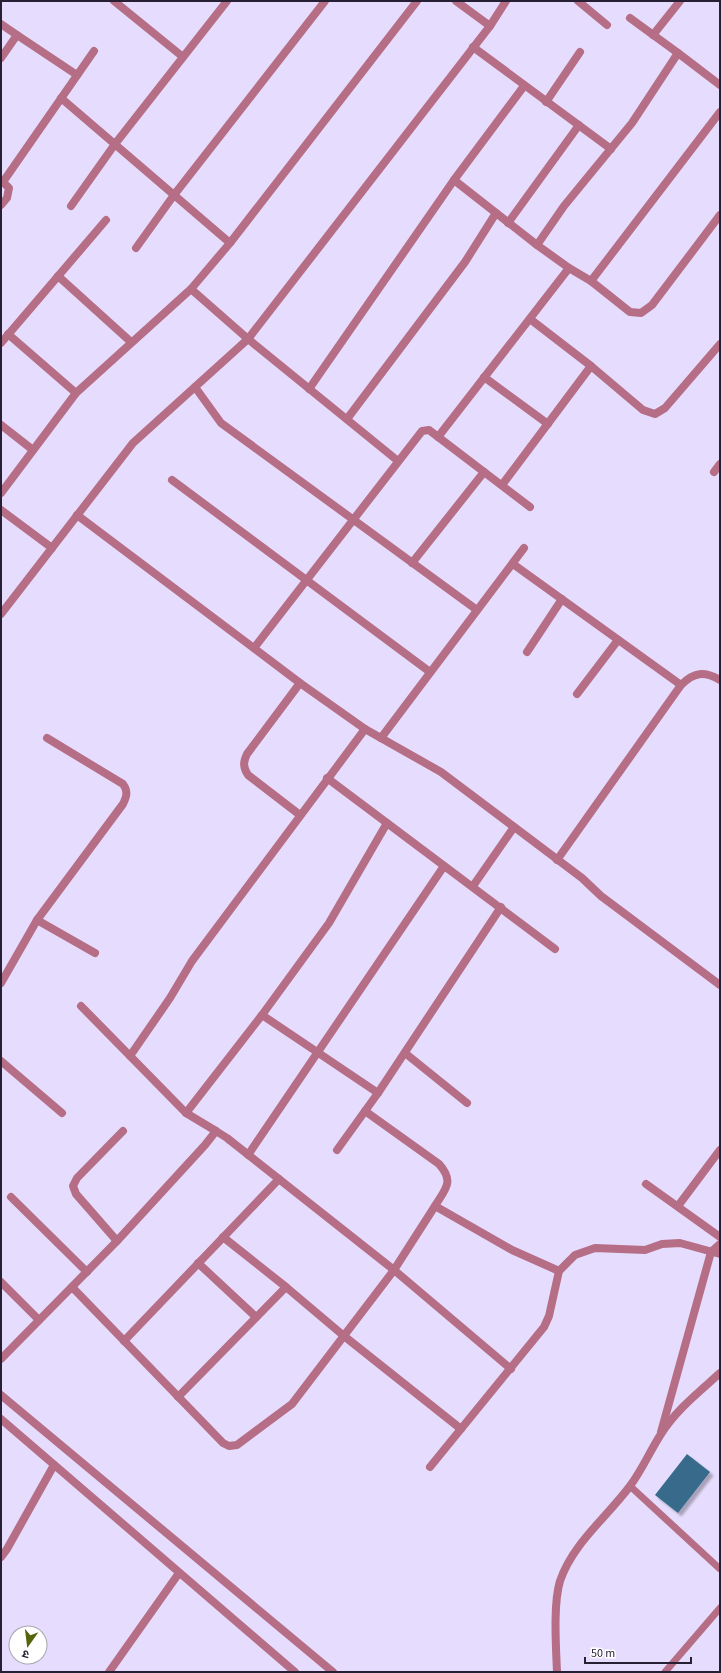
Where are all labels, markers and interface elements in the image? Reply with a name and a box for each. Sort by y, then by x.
north arrow [8,1625,48,1665]
scale bar [585,1639,691,1665]
text: 50 m [591,1645,615,1662]
text: उ [20,1646,31,1662]

